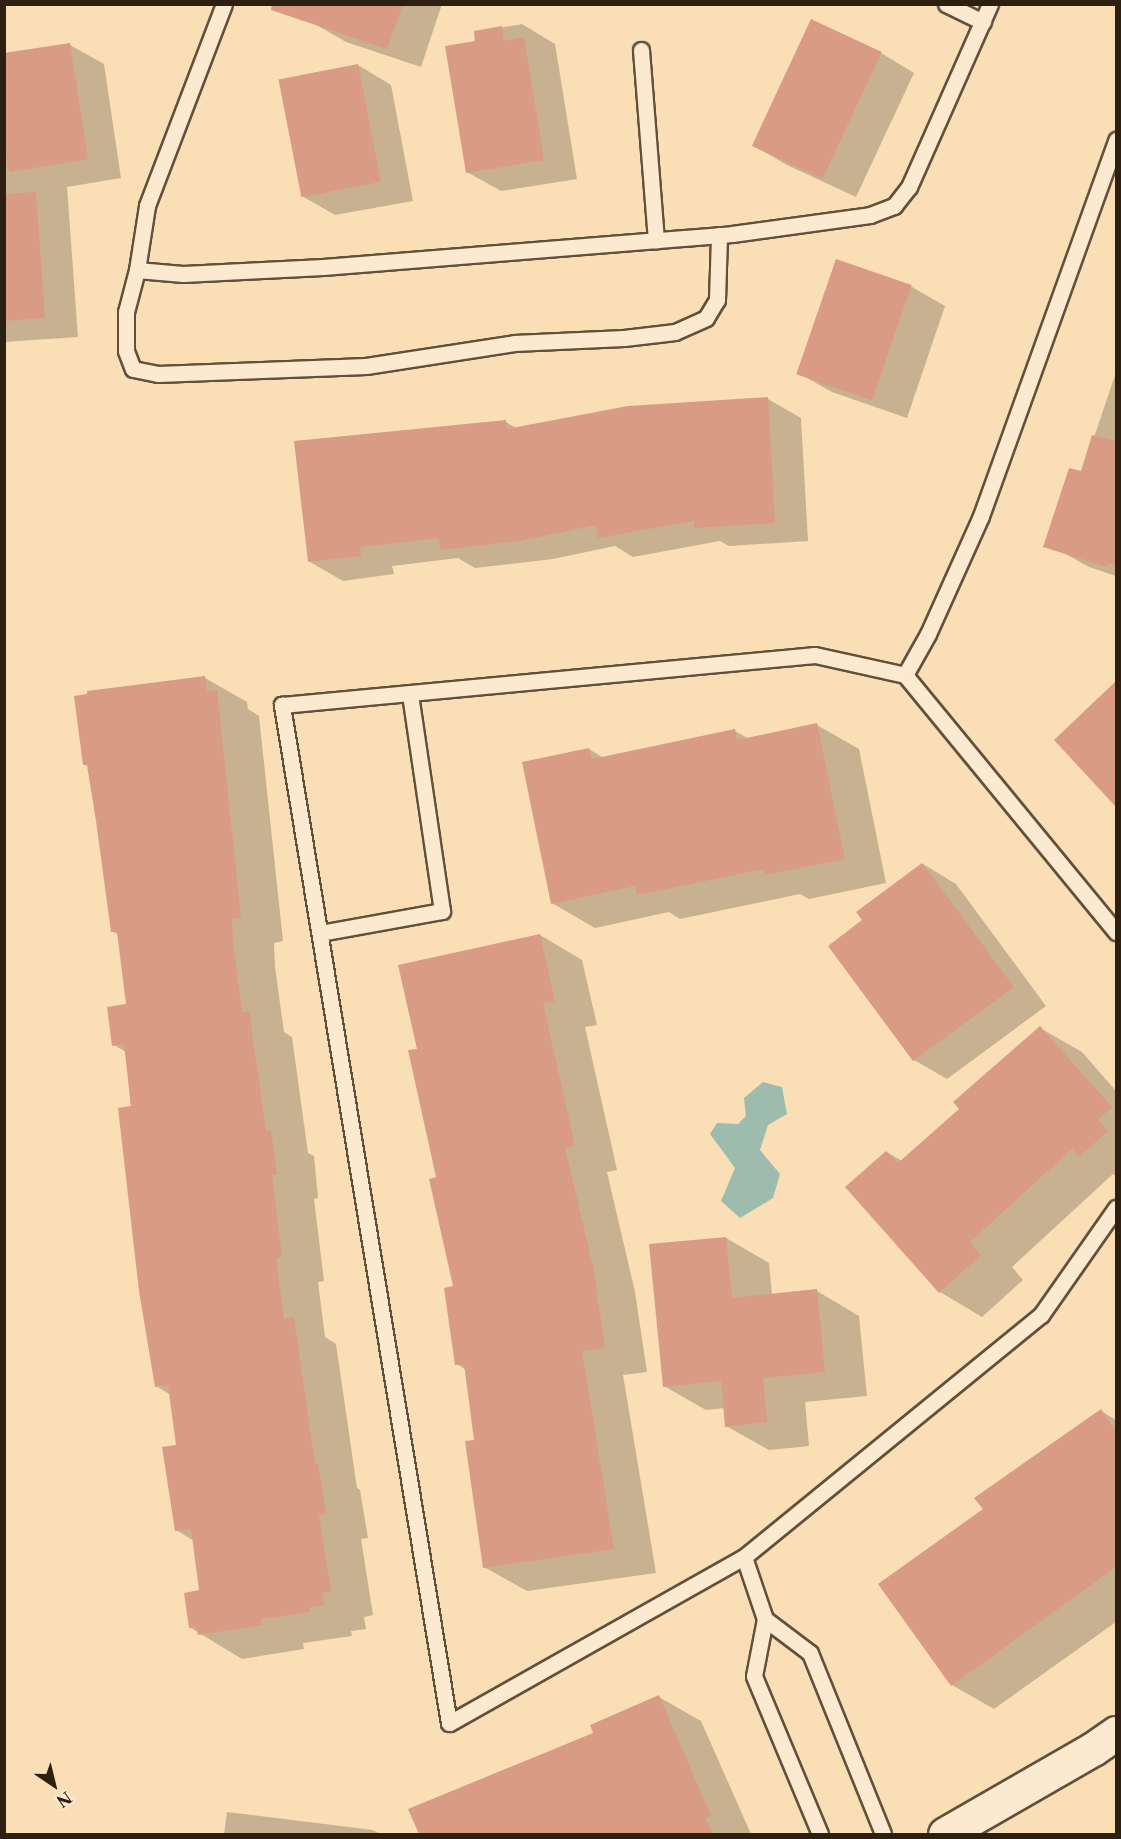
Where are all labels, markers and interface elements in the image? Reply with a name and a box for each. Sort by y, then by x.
north arrow [24,1755,84,1815]
text: N [53,1788,76,1812]

